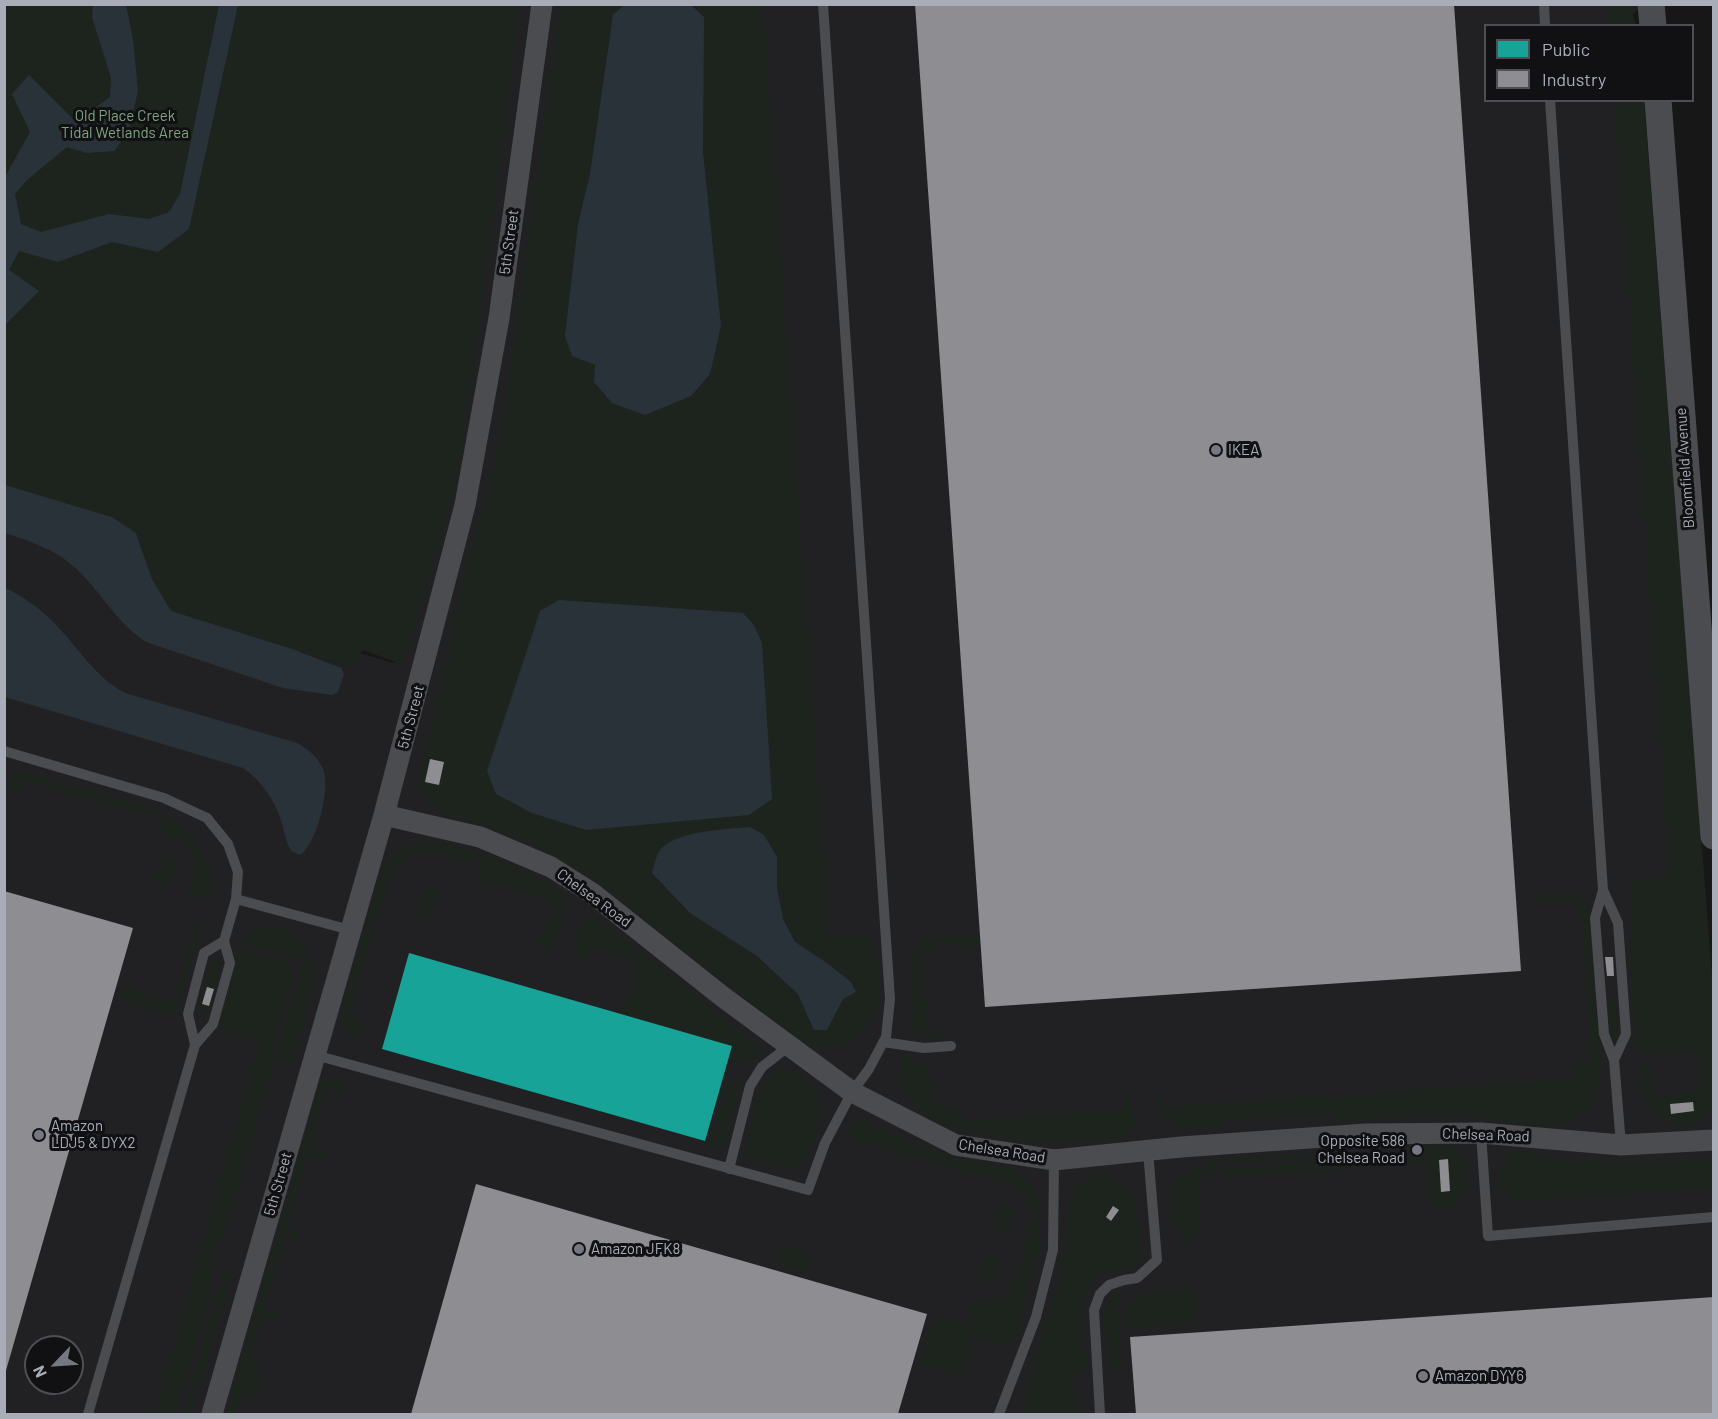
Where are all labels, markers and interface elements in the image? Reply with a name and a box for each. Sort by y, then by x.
legend [1484,24,1694,102]
text: Public [1542,38,1590,60]
text: Industry [1542,68,1606,90]
park label: Old Place Creek Tidal Wetlands Area [61,107,189,142]
street label: 5th Street [496,208,522,276]
street label: Bloomfield Avenue [1672,407,1698,529]
place label: IKEA [1228,441,1259,459]
marker: IKEA [1209,443,1223,457]
street label: 5th Street [394,683,428,751]
street label: Chelsea Road [553,865,635,931]
place label: Amazon LDJ5 & DYX2 [51,1117,135,1152]
street label: Chelsea Road [1442,1124,1530,1146]
marker: Amazon LDJ5 & DYX2 [32,1128,46,1142]
place label: Opposite 586 Chelsea Road [1318,1132,1405,1167]
street label: Chelsea Road [957,1135,1047,1167]
marker: Opposite 586 Chelsea Road [1410,1143,1424,1157]
street label: 5th Street [260,1150,296,1218]
place label: Amazon JFK8 [591,1240,680,1258]
marker: Amazon JFK8 [572,1242,586,1256]
north arrow [24,1335,84,1395]
text: N [28,1363,50,1381]
place label: Amazon DYY6 [1435,1367,1524,1385]
marker: Amazon DYY6 [1416,1369,1430,1383]

